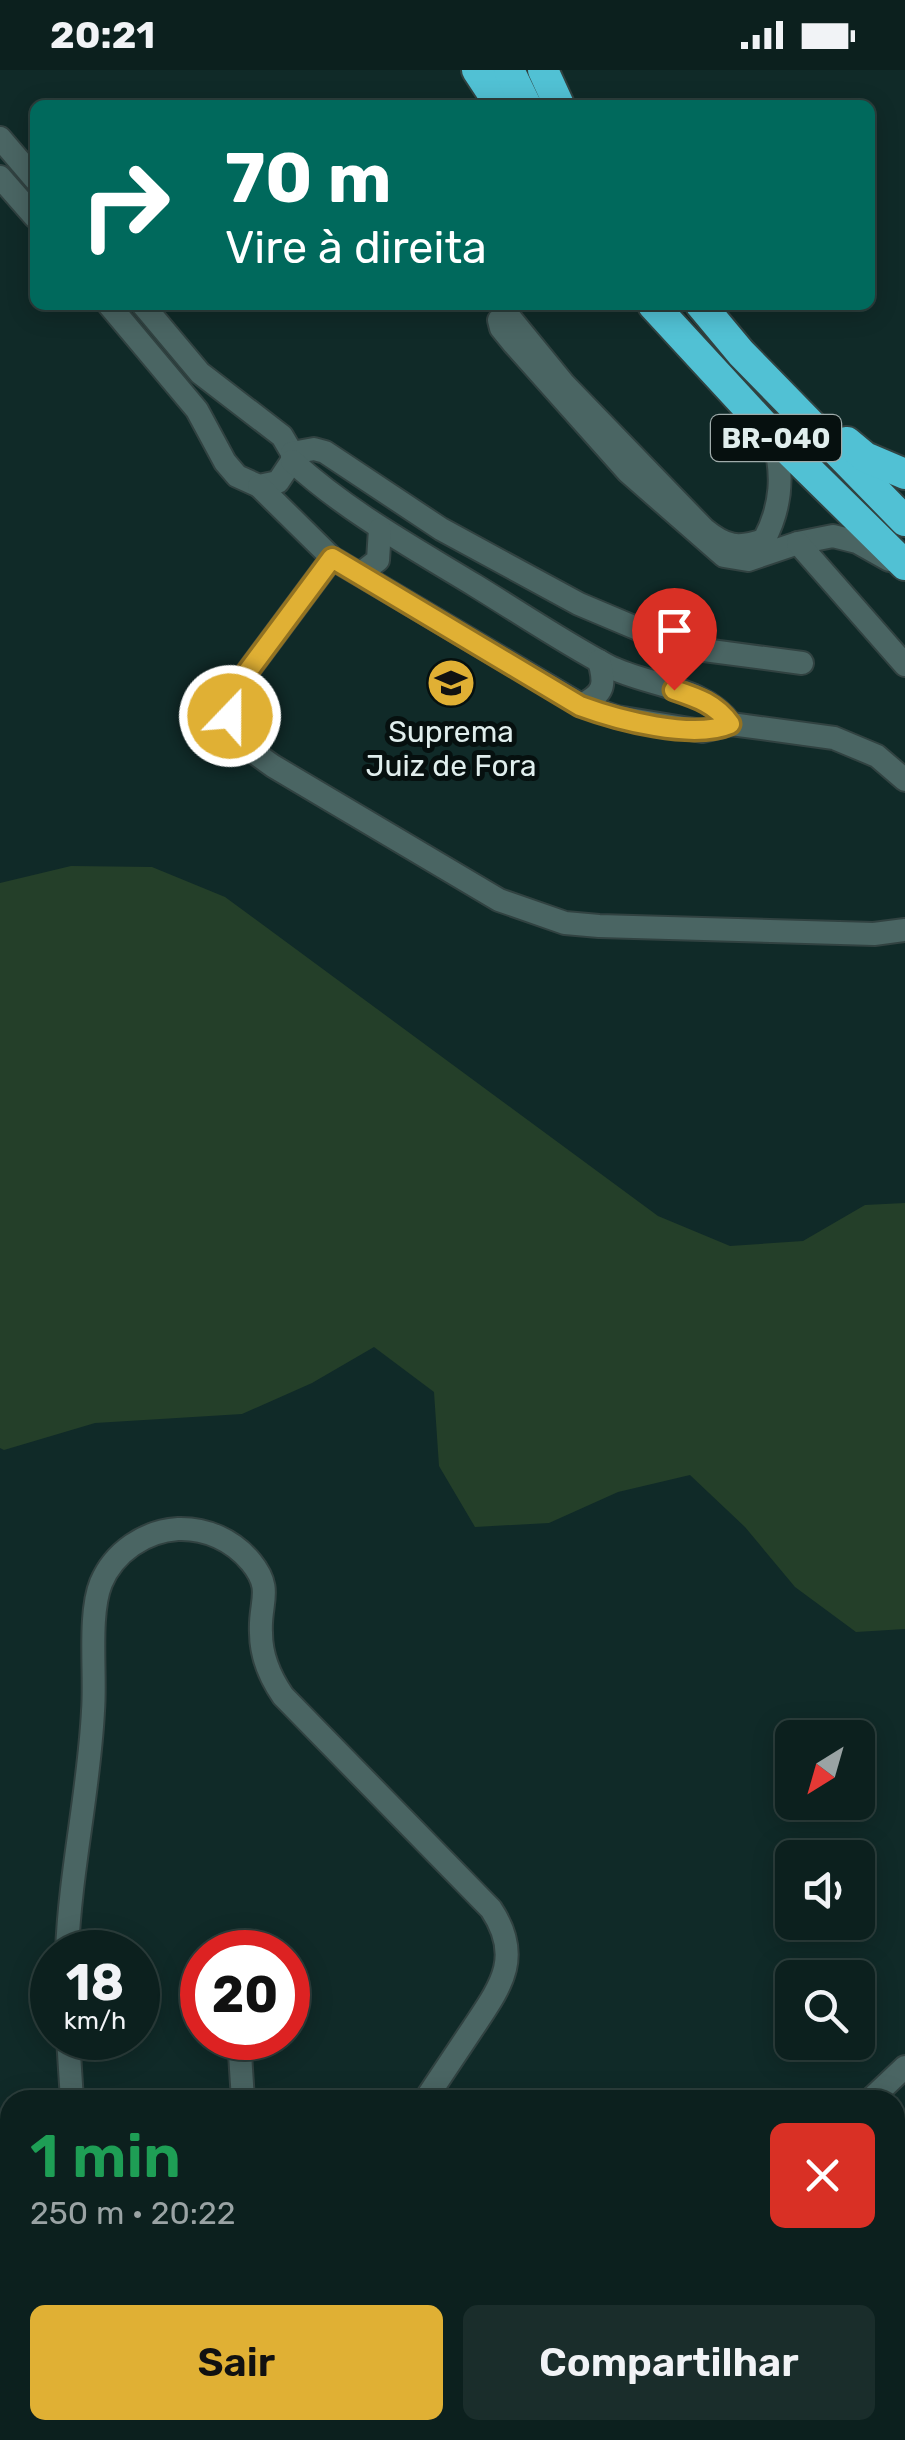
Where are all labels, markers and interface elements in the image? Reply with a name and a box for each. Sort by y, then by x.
text: 20:21 [50,12,155,58]
text: 70 m [225,137,392,220]
icon: right [60,140,190,270]
text: Vire à direita [225,221,487,274]
road number: BR-040 [711,415,841,461]
pin [632,588,717,691]
icon: arrive [647,603,702,658]
school or university icon: Suprema Juiz de Fora [425,657,477,709]
position arrow [178,664,282,768]
place label: Suprema Juiz de Fora [366,714,536,784]
north arrow [775,1720,875,1820]
map controls [775,1720,875,2060]
button: sound [775,1840,875,1940]
speed limit sign: 20 [180,1930,310,2060]
text: 18 [66,1953,124,2013]
button: search [775,1960,875,2060]
text: km/h [64,2006,126,2035]
text: 1 min [30,2121,181,2192]
button: close [770,2123,875,2228]
text: 250 m · 20:22 [30,2194,236,2232]
button: Sair [30,2305,443,2420]
button: Compartilhar [463,2305,875,2420]

